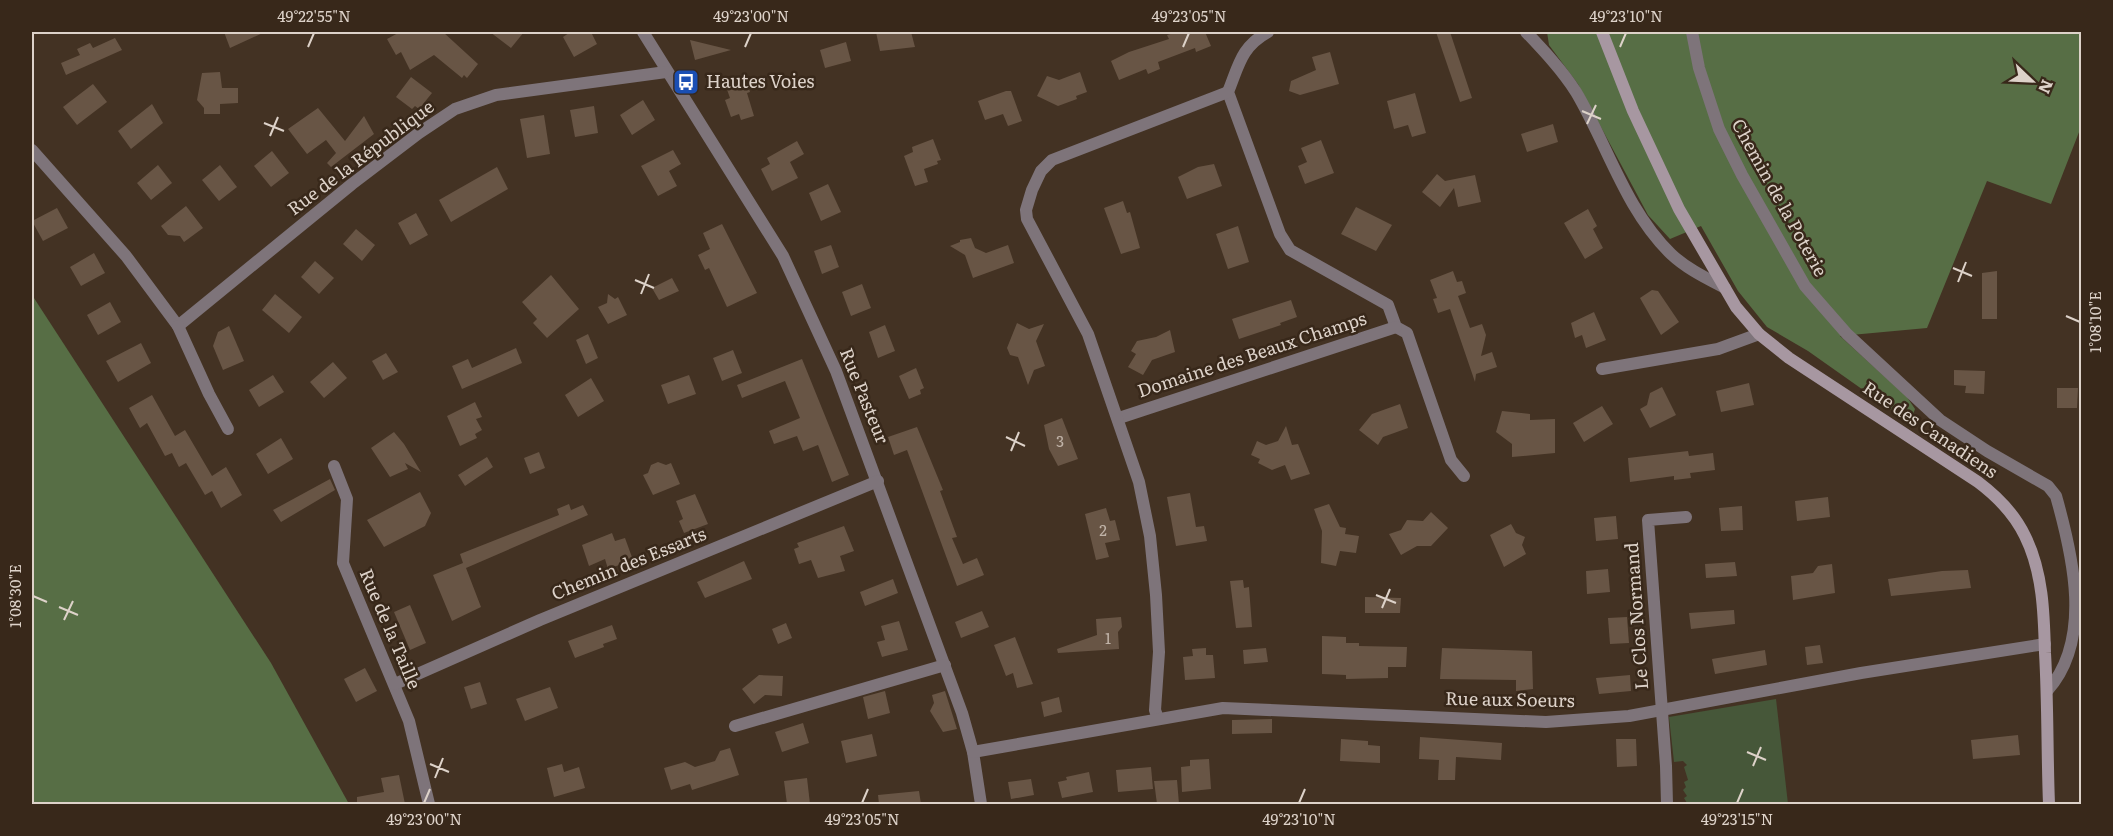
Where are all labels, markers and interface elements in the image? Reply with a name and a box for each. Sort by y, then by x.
text: 49°22'55"N [277,4,351,27]
text: 49°23'00"N [713,4,789,27]
text: 49°23'05"N [1152,4,1226,27]
text: 49°23'10"N [1589,4,1663,27]
north arrow [2002,51,2062,111]
bus stop icon: Hautes Voies [671,67,701,97]
place label: Hautes Voies [706,67,815,94]
text: N [2033,76,2060,98]
street label: Rue de la République [281,93,439,221]
street label: Chemin de la Poterie [1726,113,1835,281]
text: 1°08'10"E [2083,291,2106,353]
street label: Domaine des Beaux Champs [1133,304,1370,403]
street label: Rue Pasteur [834,343,897,448]
street label: Rue des Canadiens [1858,373,2004,484]
house number: 3 [1056,429,1064,452]
house number: 2 [1099,518,1107,541]
street label: Chemin des Essarts [547,519,710,606]
street label: Le Clos Normand [1617,542,1654,691]
text: 1°08'30"E [3,564,26,628]
street label: Rue de la Taille [354,564,429,693]
house number: 1 [1105,626,1111,649]
street label: Rue aux Soeurs [1445,684,1575,713]
text: 49°23'00"N [386,807,462,830]
text: 49°23'05"N [825,807,899,830]
text: 49°23'10"N [1262,807,1336,830]
text: 49°23'15"N [1701,807,1773,830]

